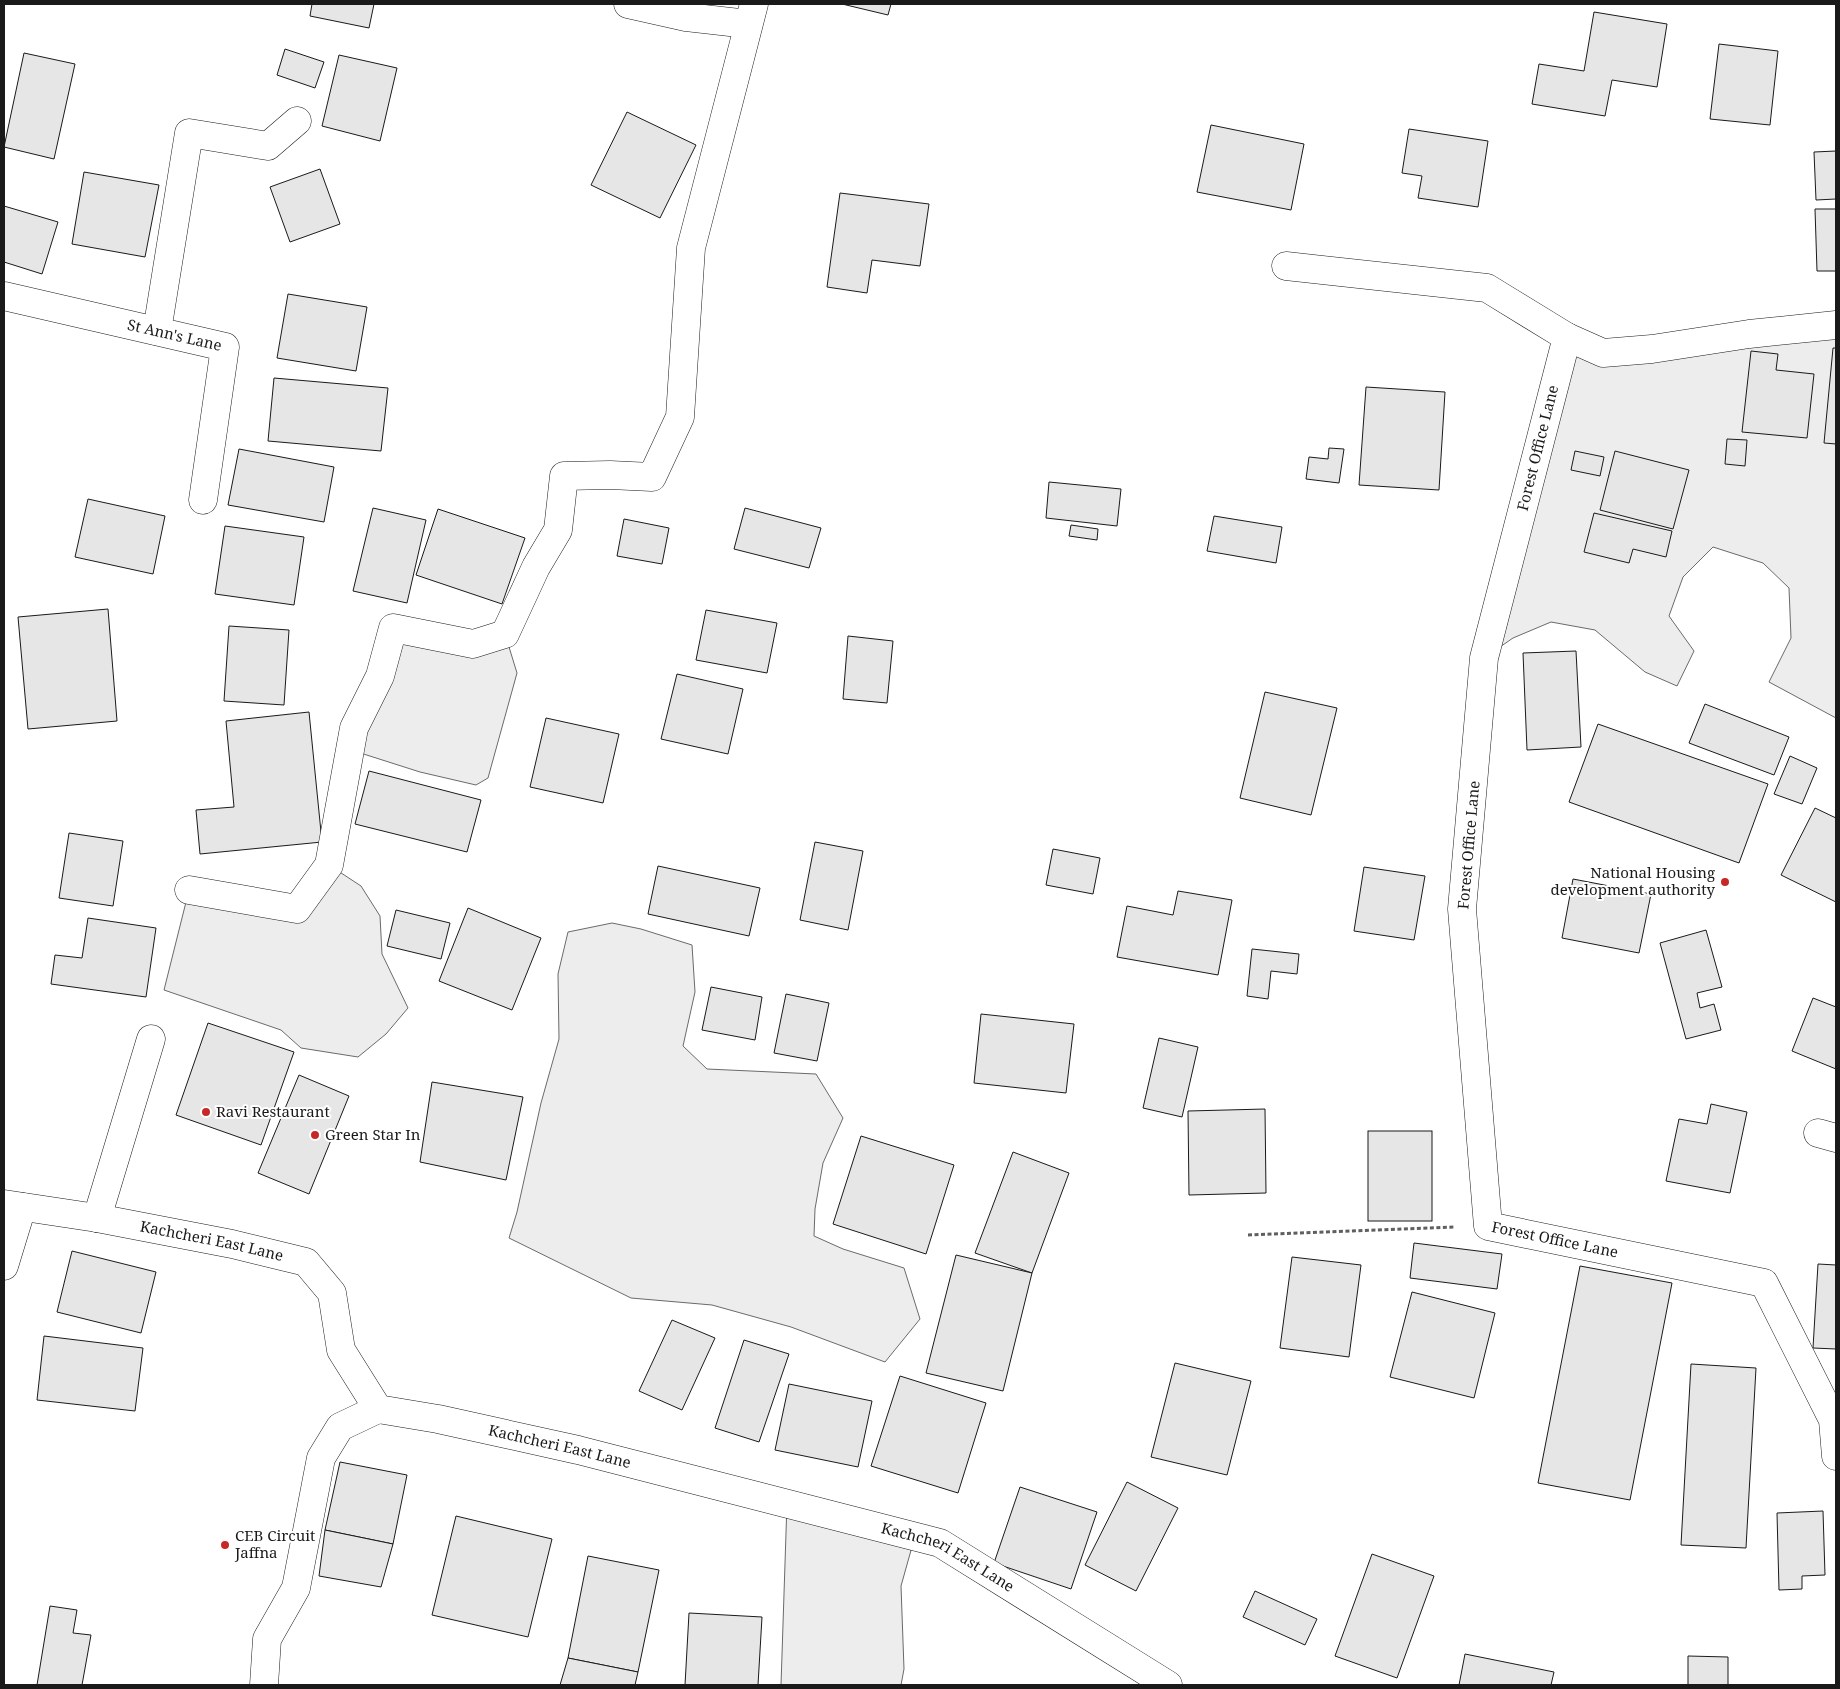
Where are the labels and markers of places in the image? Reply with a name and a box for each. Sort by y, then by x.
place label: National Housing development authority [1550,862,1716,899]
marker: National Housing development authority [1719,876,1731,888]
place label: Ravi Restaurant [216,1101,330,1121]
marker: Ravi Restaurant [200,1106,212,1118]
place label: Green Star In [325,1124,421,1144]
marker: Green Star In [309,1129,321,1141]
place label: CEB Circuit Jaffna [234,1525,315,1562]
marker: CEB Circuit Jaffna [219,1539,231,1551]

